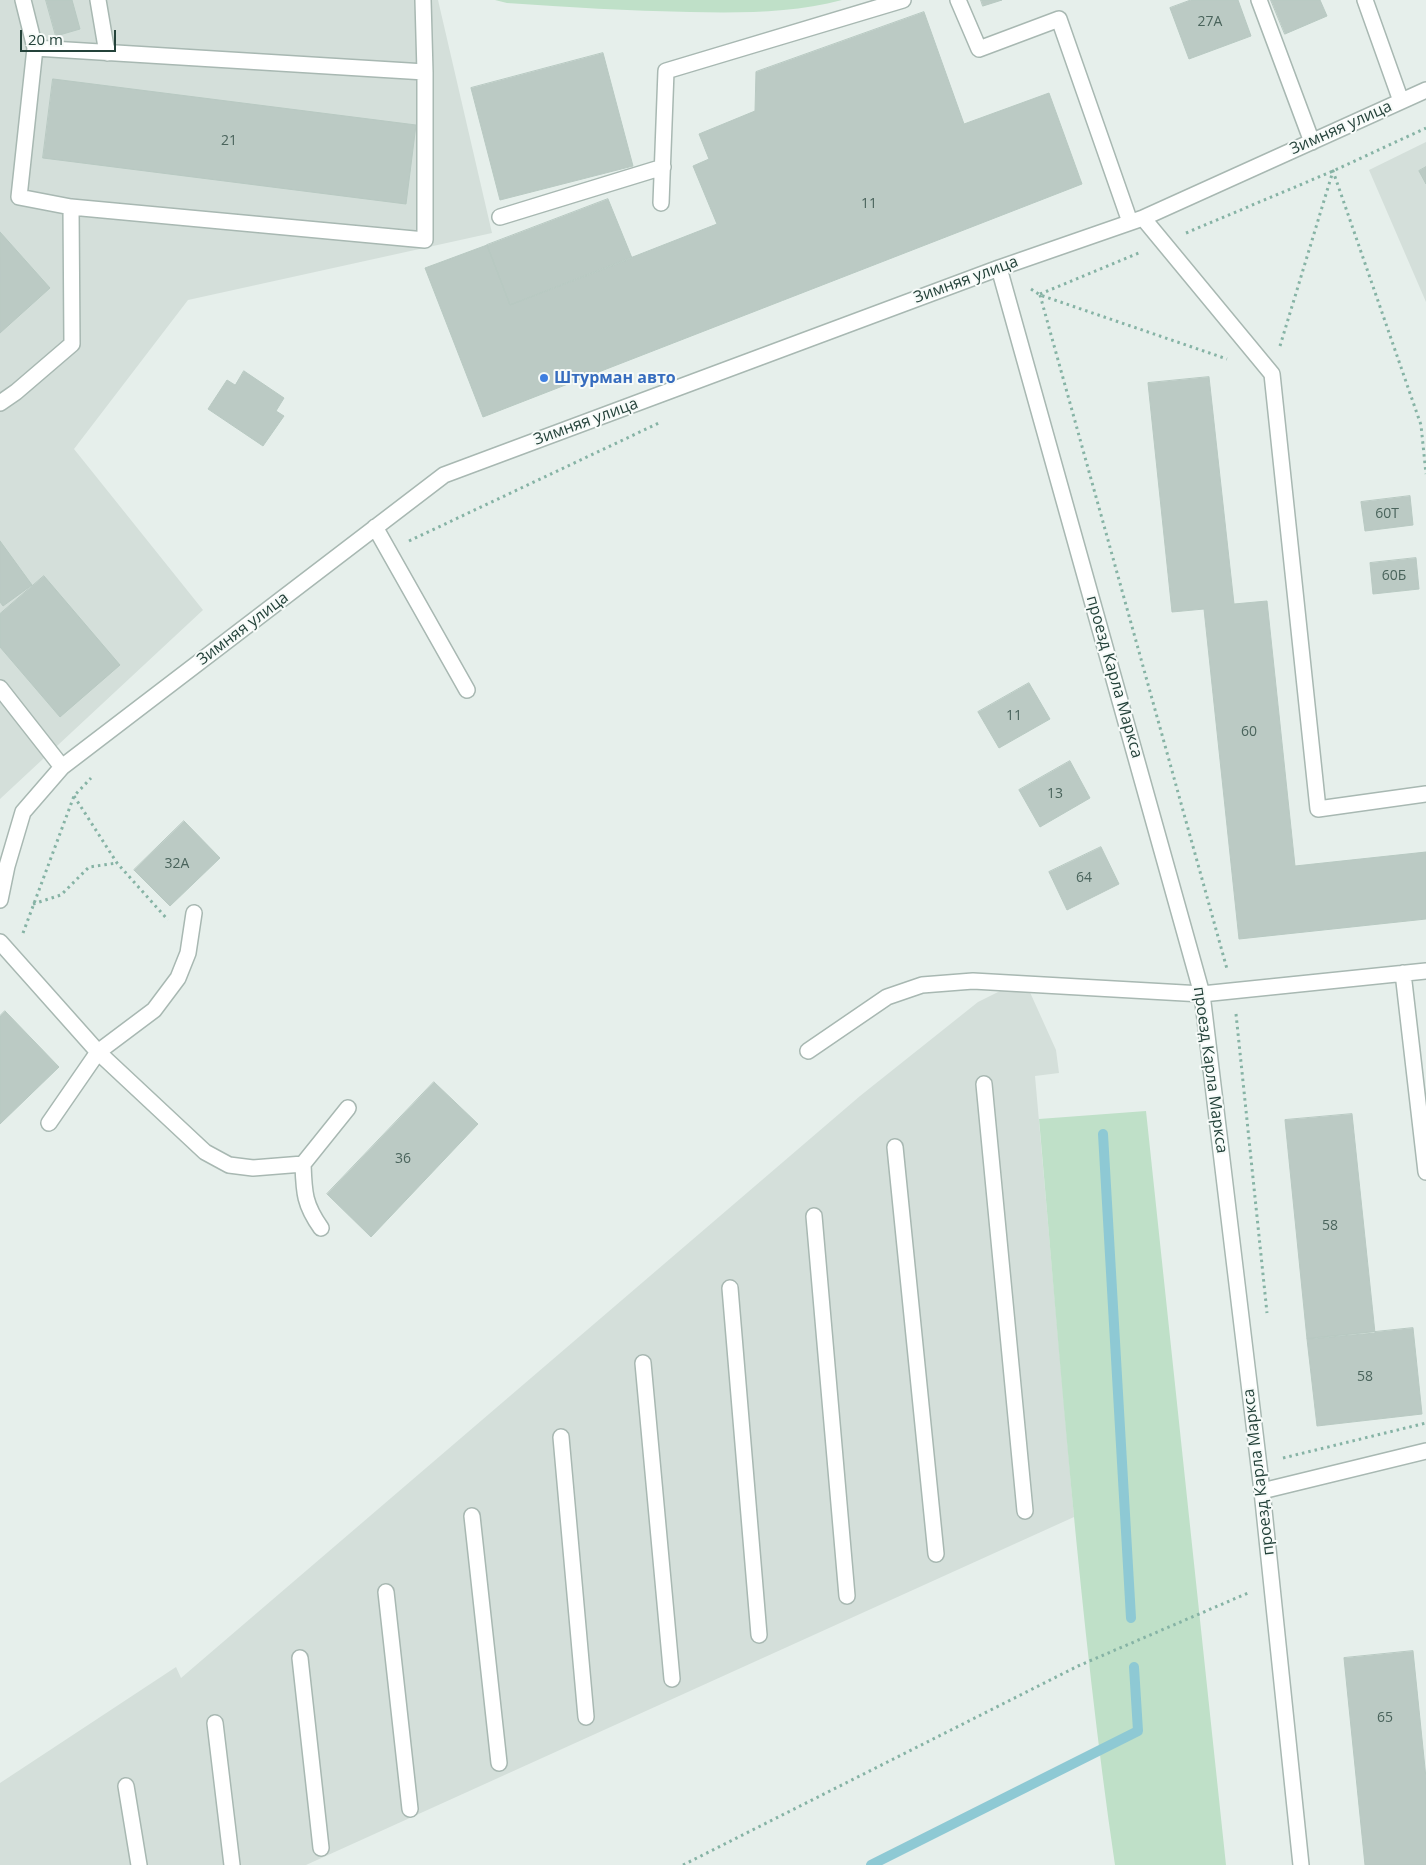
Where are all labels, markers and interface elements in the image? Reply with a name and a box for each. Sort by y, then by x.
house number: 27А [1198,14,1222,30]
scale bar [22,20,119,52]
text: 20 m [28,29,63,49]
street label: Зимняя улица [1287,97,1395,159]
house number: 21 [221,133,237,149]
house number: 11 [861,196,877,212]
street label: Зимняя улица [911,252,1021,308]
place label: Штурман авто [554,368,676,388]
marker: Штурман авто [538,372,550,384]
street label: Зимняя улица [531,394,641,450]
house number: 60Т [1375,506,1399,522]
house number: 60Б [1382,568,1406,584]
street label: Зимняя улица [194,588,292,670]
street label: проезд Карла Маркса [1082,594,1146,760]
house number: 11 [1006,708,1022,724]
house number: 60 [1241,724,1257,740]
house number: 13 [1047,786,1063,802]
house number: 32А [165,856,189,872]
house number: 64 [1076,870,1092,886]
street label: проезд Карла Маркса [1189,986,1231,1154]
house number: 36 [395,1151,411,1167]
house number: 58 [1322,1218,1338,1234]
house number: 58 [1357,1369,1373,1385]
street label: проезд Карла Маркса [1239,1387,1279,1557]
house number: 65 [1377,1710,1393,1726]

